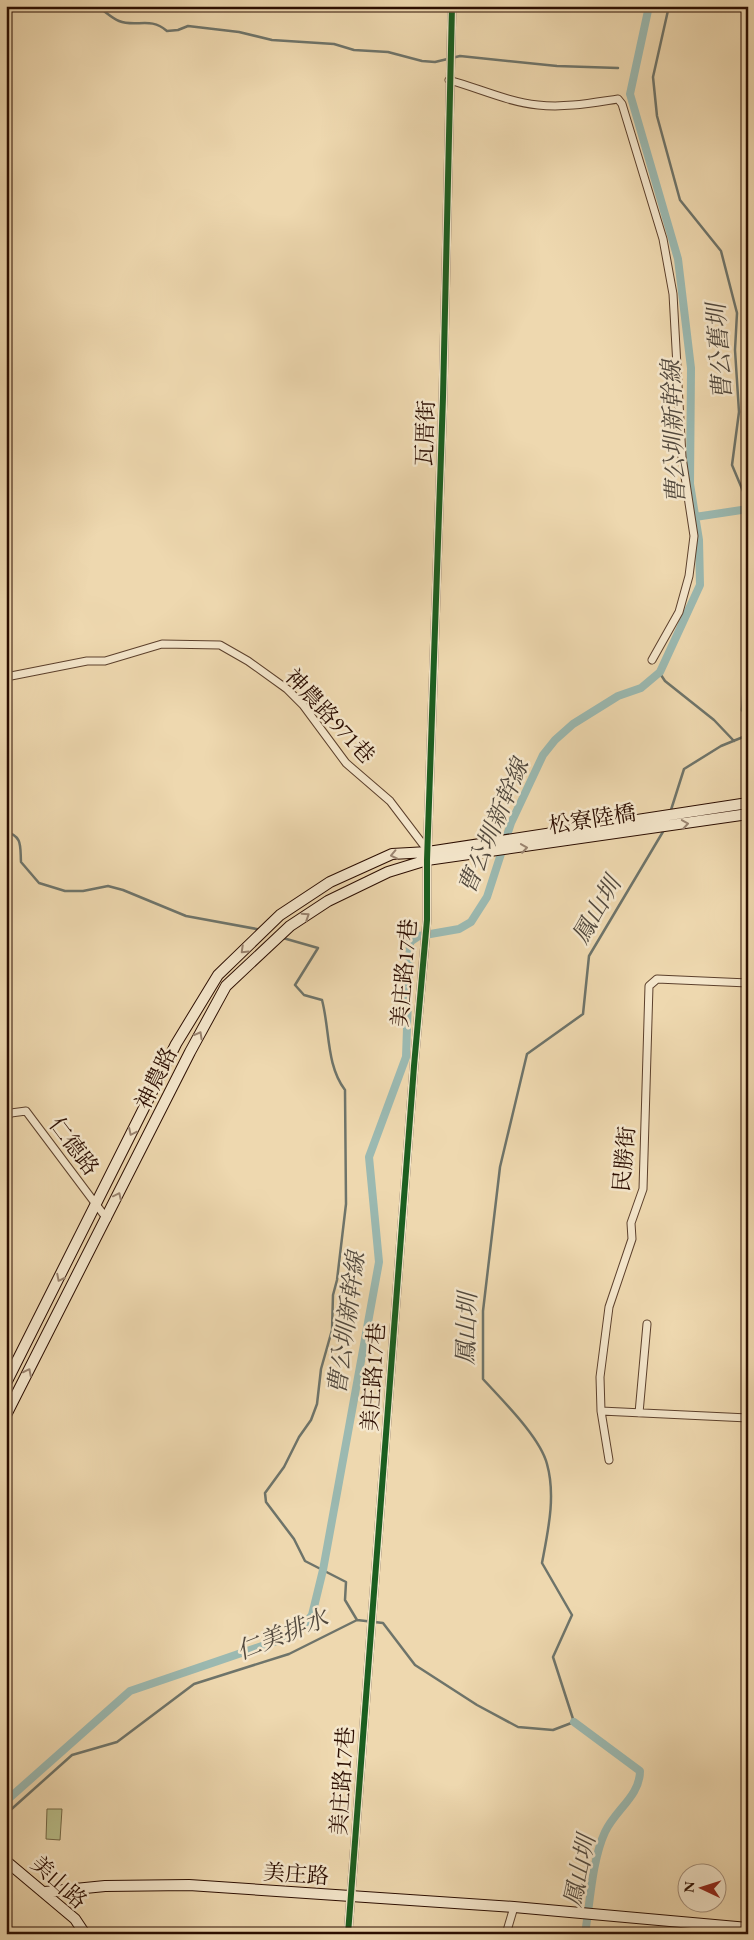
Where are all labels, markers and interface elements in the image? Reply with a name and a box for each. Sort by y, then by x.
water label: 曹公舊圳 [700,299,738,401]
water label: 曹公圳新幹線 [655,357,691,504]
street label: 瓦厝街 [409,400,441,466]
street label: 神農路971巷 [279,662,381,770]
water label: 曹公圳新幹線 [451,751,537,898]
street label: 松寮陸橋 [546,798,638,840]
one-way arrow [681,819,689,829]
one-way arrow [520,843,529,853]
one-way arrow [390,850,398,860]
water label: 鳳山圳 [565,868,629,949]
one-way arrow [300,913,310,922]
street label: 美庄路17巷 [385,917,423,1029]
one-way arrow [241,944,250,953]
one-way arrow [193,1031,203,1040]
street label: 神農路 [128,1042,184,1114]
street label: 仁德路 [43,1111,105,1181]
street label: 民勝街 [607,1125,641,1193]
one-way arrow [128,1127,138,1136]
one-way arrow [112,1192,122,1201]
water label: 曹公圳新幹線 [321,1247,372,1396]
one-way arrow [56,1272,66,1281]
water label: 鳳山圳 [449,1288,483,1366]
street label: 美庄路17巷 [355,1322,391,1432]
one-way arrow [22,1368,32,1377]
water label: 仁美排水 [232,1601,334,1666]
street label: 美庄路17巷 [324,1726,360,1836]
water label: 鳳山圳 [556,1829,602,1909]
street label: 美山路 [25,1849,93,1915]
street label: 美庄路 [262,1857,330,1891]
north arrow [676,1862,726,1912]
text: N [680,1880,698,1893]

